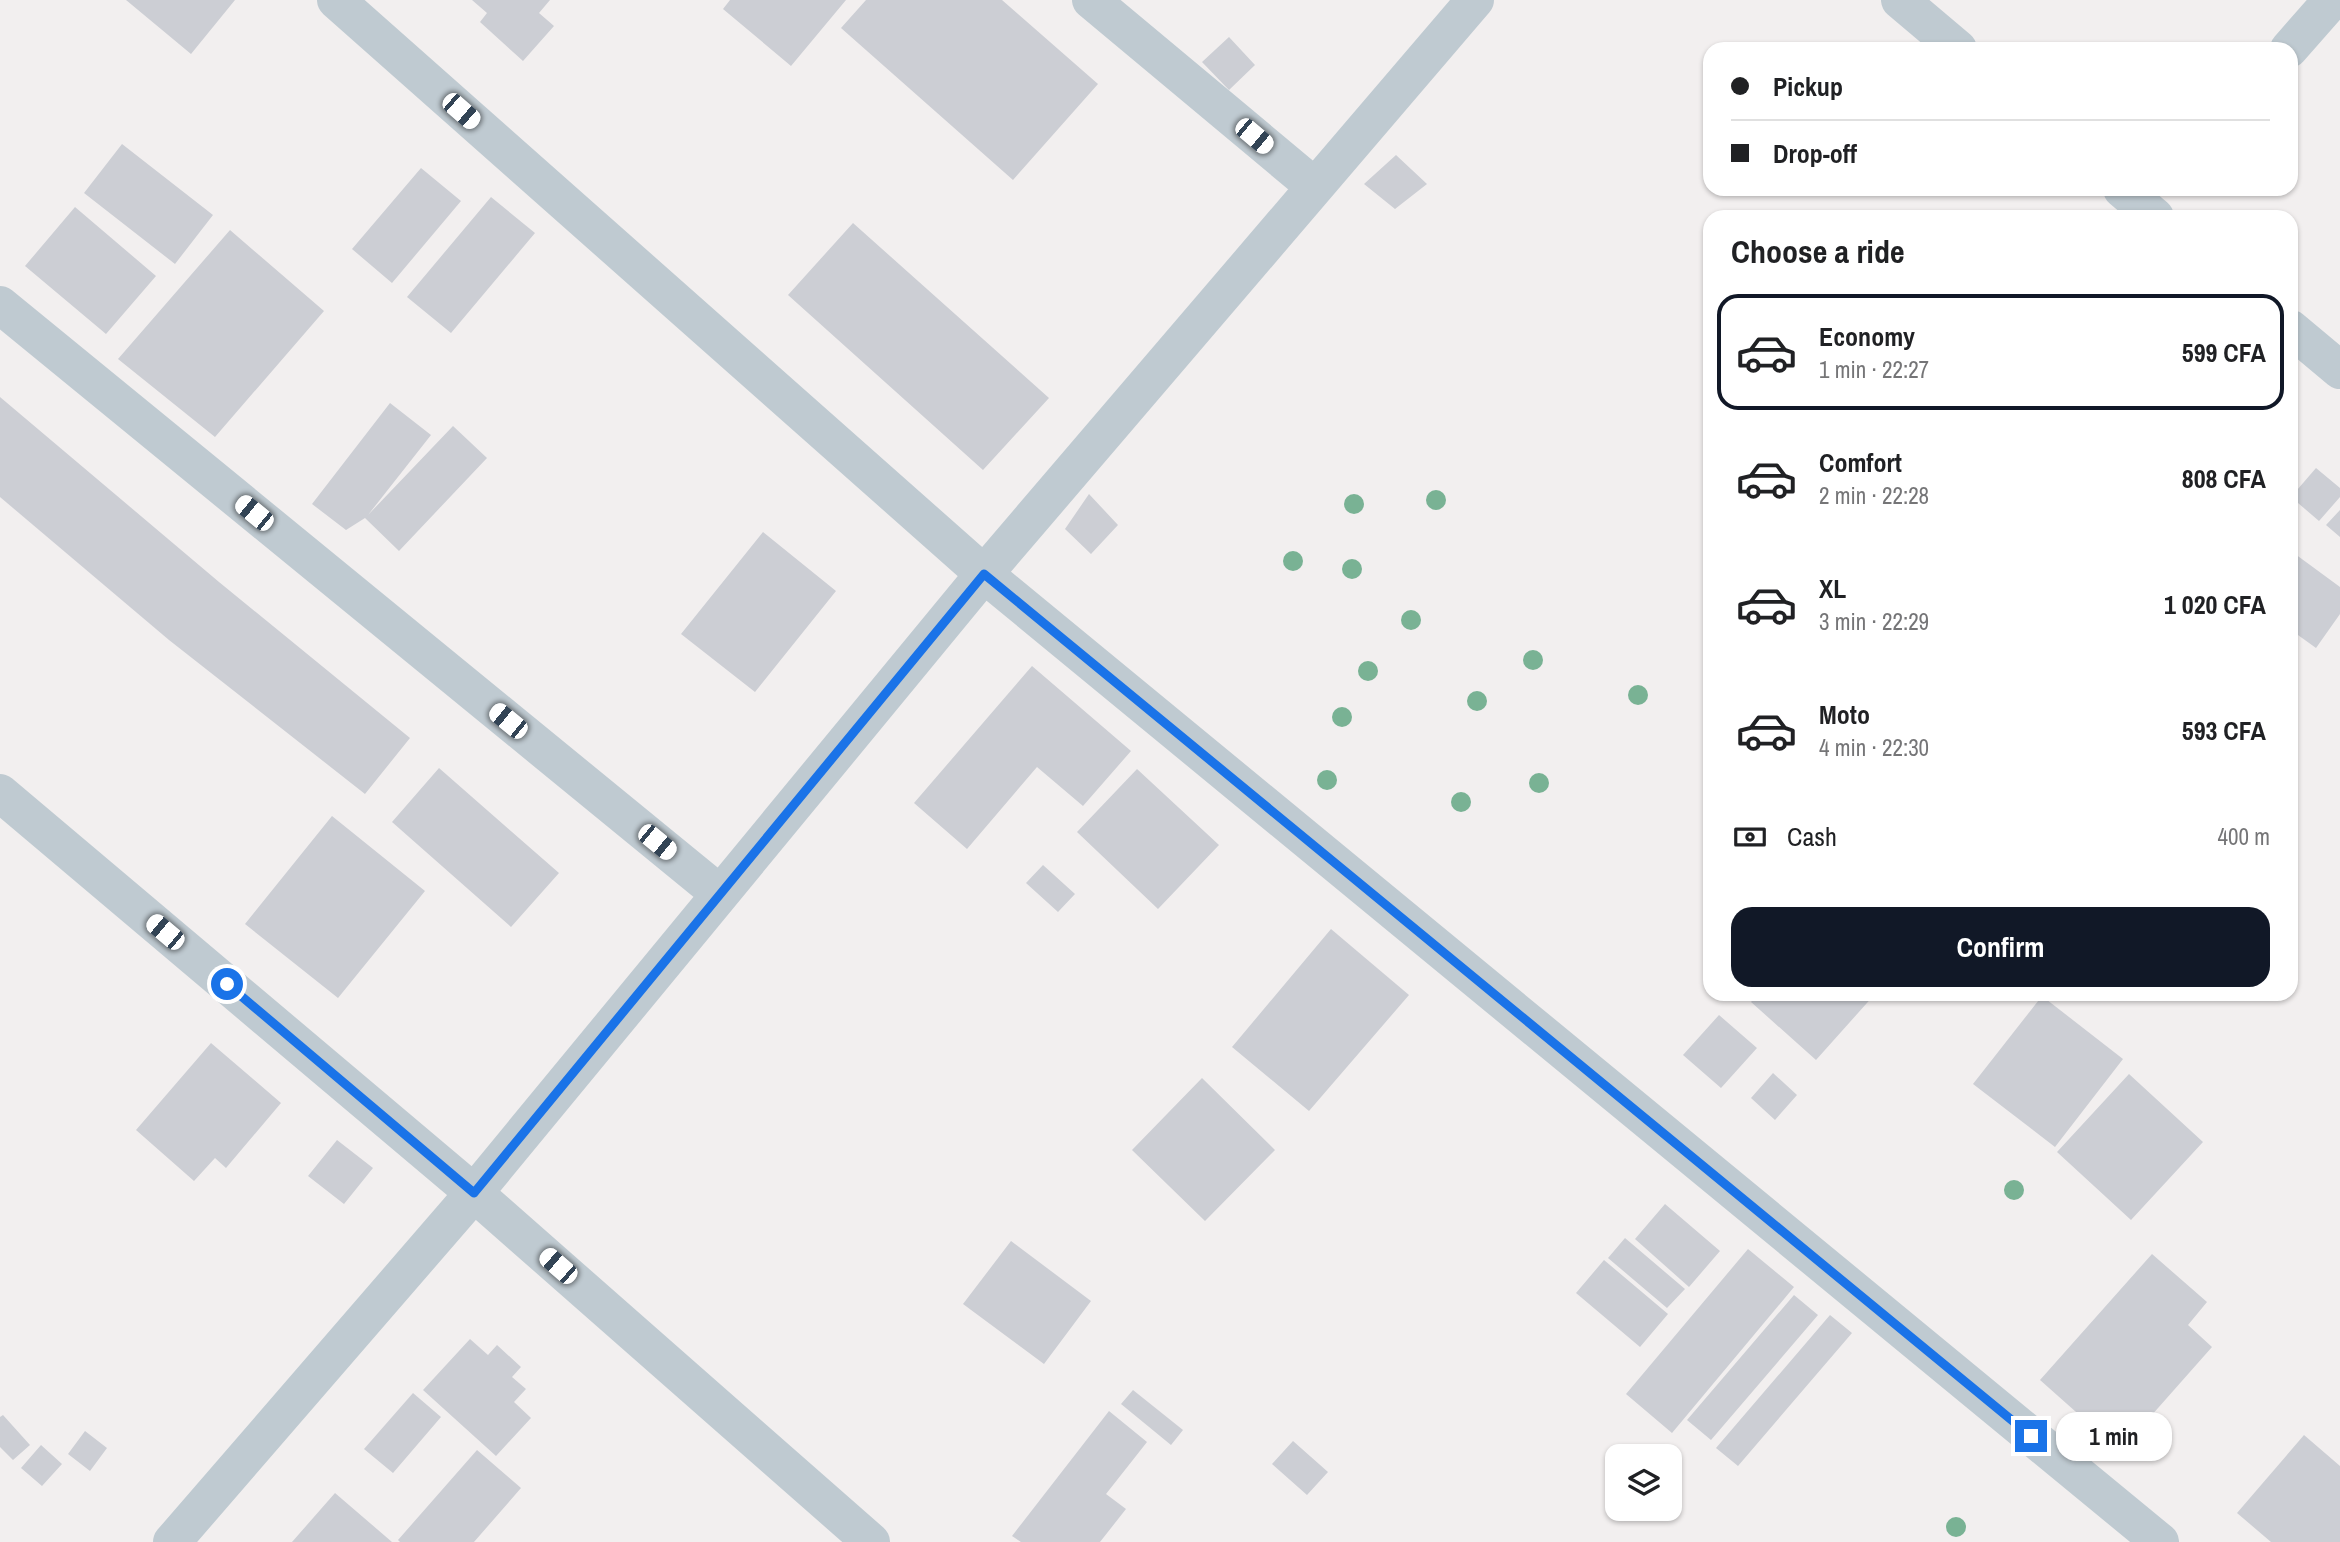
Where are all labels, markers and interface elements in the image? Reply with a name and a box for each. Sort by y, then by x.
text: Pickup [1773,69,1843,104]
car [439,89,484,133]
car [1232,114,1277,158]
text: Drop-off [1773,136,1857,171]
text: Choose a ride [1731,230,1905,273]
text: Economy [1819,319,1915,354]
icon: car [1735,321,1798,384]
text: 599 CFA [2182,335,2266,370]
text: 1 min · 22:27 [1819,354,1929,385]
text: Comfort [1819,445,1902,480]
icon: car [1735,447,1798,510]
text: 808 CFA [2182,461,2266,496]
text: 2 min · 22:28 [1819,480,1929,511]
car [232,492,277,534]
text: XL [1819,571,1846,606]
icon: car [1735,573,1798,636]
text: 1 020 CFA [2164,587,2266,622]
text: 3 min · 22:29 [1819,606,1929,637]
text: Moto [1819,697,1870,732]
icon: car [1735,699,1798,762]
car [486,700,531,742]
text: 593 CFA [2182,713,2266,748]
text: 4 min · 22:30 [1819,732,1929,763]
icon: cash [1731,818,1769,856]
text: Cash [1787,819,1837,854]
car [635,821,680,863]
text: 400 m [2218,821,2270,852]
button: Confirm [1731,907,2270,987]
car [143,910,188,954]
route start [211,968,243,1000]
car [536,1244,581,1288]
callout: 1 min [2056,1412,2171,1460]
route end [2015,1420,2047,1452]
text: 1 min [2089,1421,2139,1452]
map controls [1605,1444,1682,1521]
button: layers [1605,1444,1682,1521]

